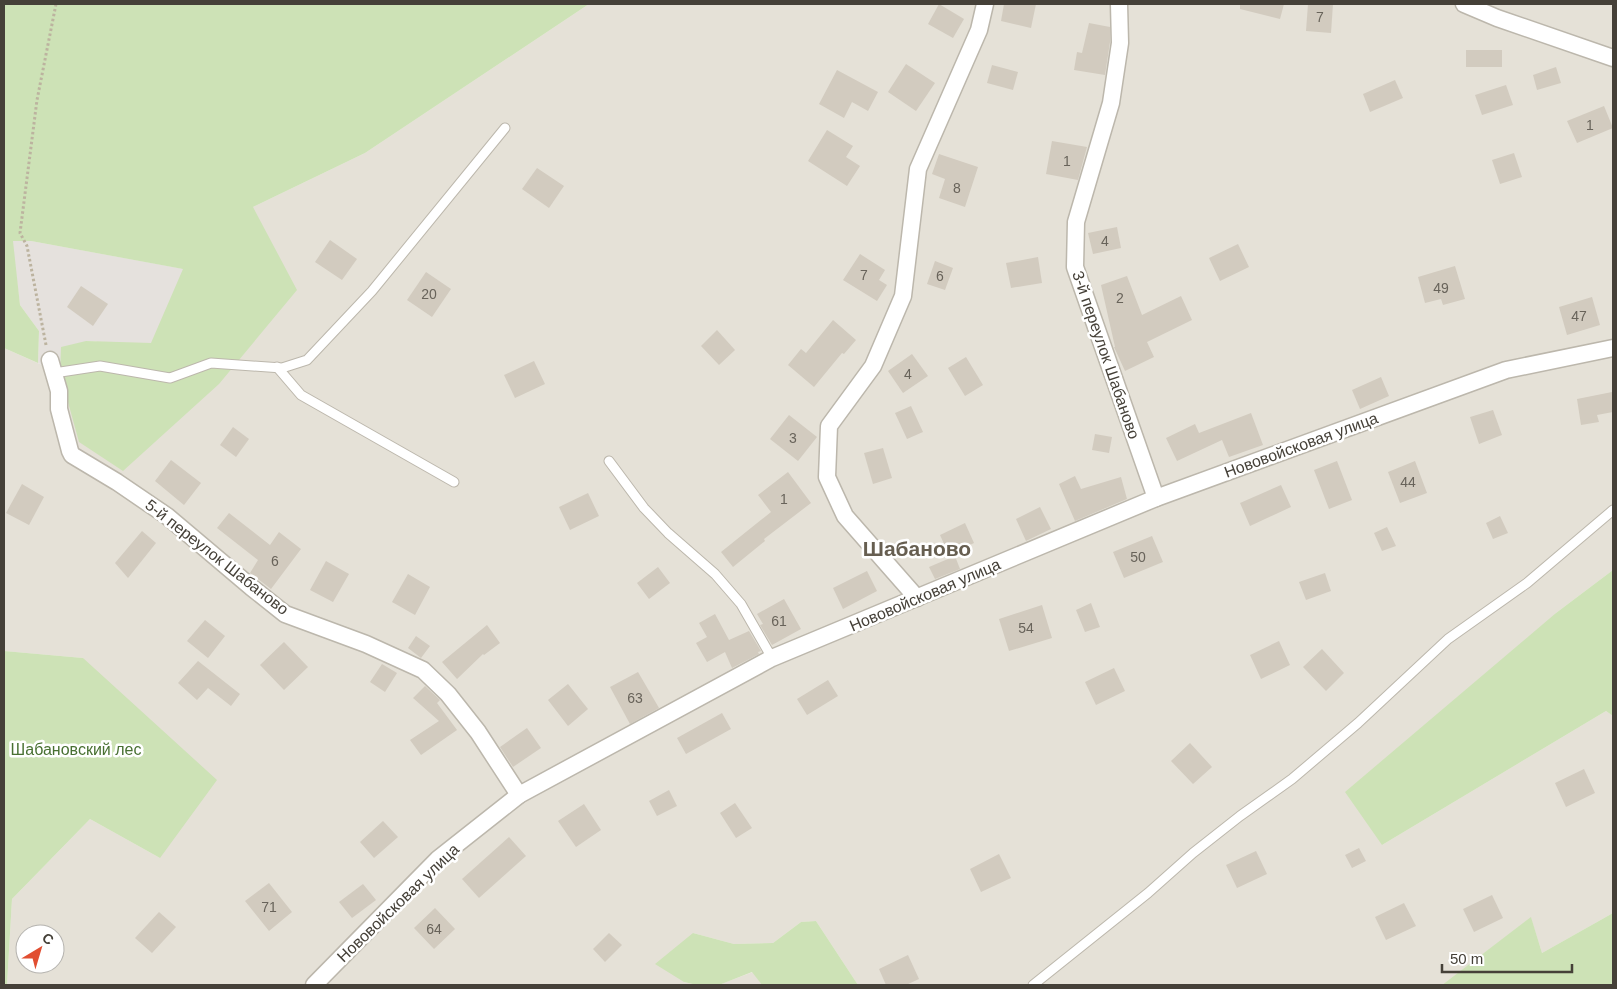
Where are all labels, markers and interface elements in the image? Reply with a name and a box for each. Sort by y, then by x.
house number: 7 [1316,9,1324,25]
house number: 1 [1586,117,1594,133]
house number: 1 [1063,153,1071,169]
house number: 8 [953,180,961,196]
house number: 4 [1101,233,1109,249]
house number: 7 [860,267,868,283]
house number: 6 [936,268,944,284]
street label: 3-й переулок Шабаново [1069,269,1143,441]
house number: 49 [1433,280,1449,296]
house number: 20 [421,286,437,302]
house number: 2 [1116,290,1124,306]
house number: 47 [1571,308,1587,324]
house number: 4 [904,366,912,382]
street label: Нововойсковая улица [1222,409,1380,481]
house number: 3 [789,430,797,446]
house number: 44 [1400,474,1416,490]
house number: 1 [780,491,788,507]
street label: 5-й переулок Шабаново [142,496,292,618]
district label: Шабаново [863,537,971,560]
house number: 50 [1130,549,1146,565]
house number: 6 [271,553,279,569]
street label: Нововойсковая улица [847,555,1003,635]
house number: 61 [771,613,787,629]
house number: 54 [1018,620,1034,636]
house number: 63 [627,690,643,706]
park label: Шабановский лес [11,741,141,758]
street label: Нововойсковая улица [334,840,462,965]
house number: 71 [261,899,277,915]
house number: 64 [426,921,442,937]
north arrow [15,924,65,974]
text: С [39,929,57,948]
scale bar [1442,942,1572,974]
text: 50 m [1450,950,1483,967]

